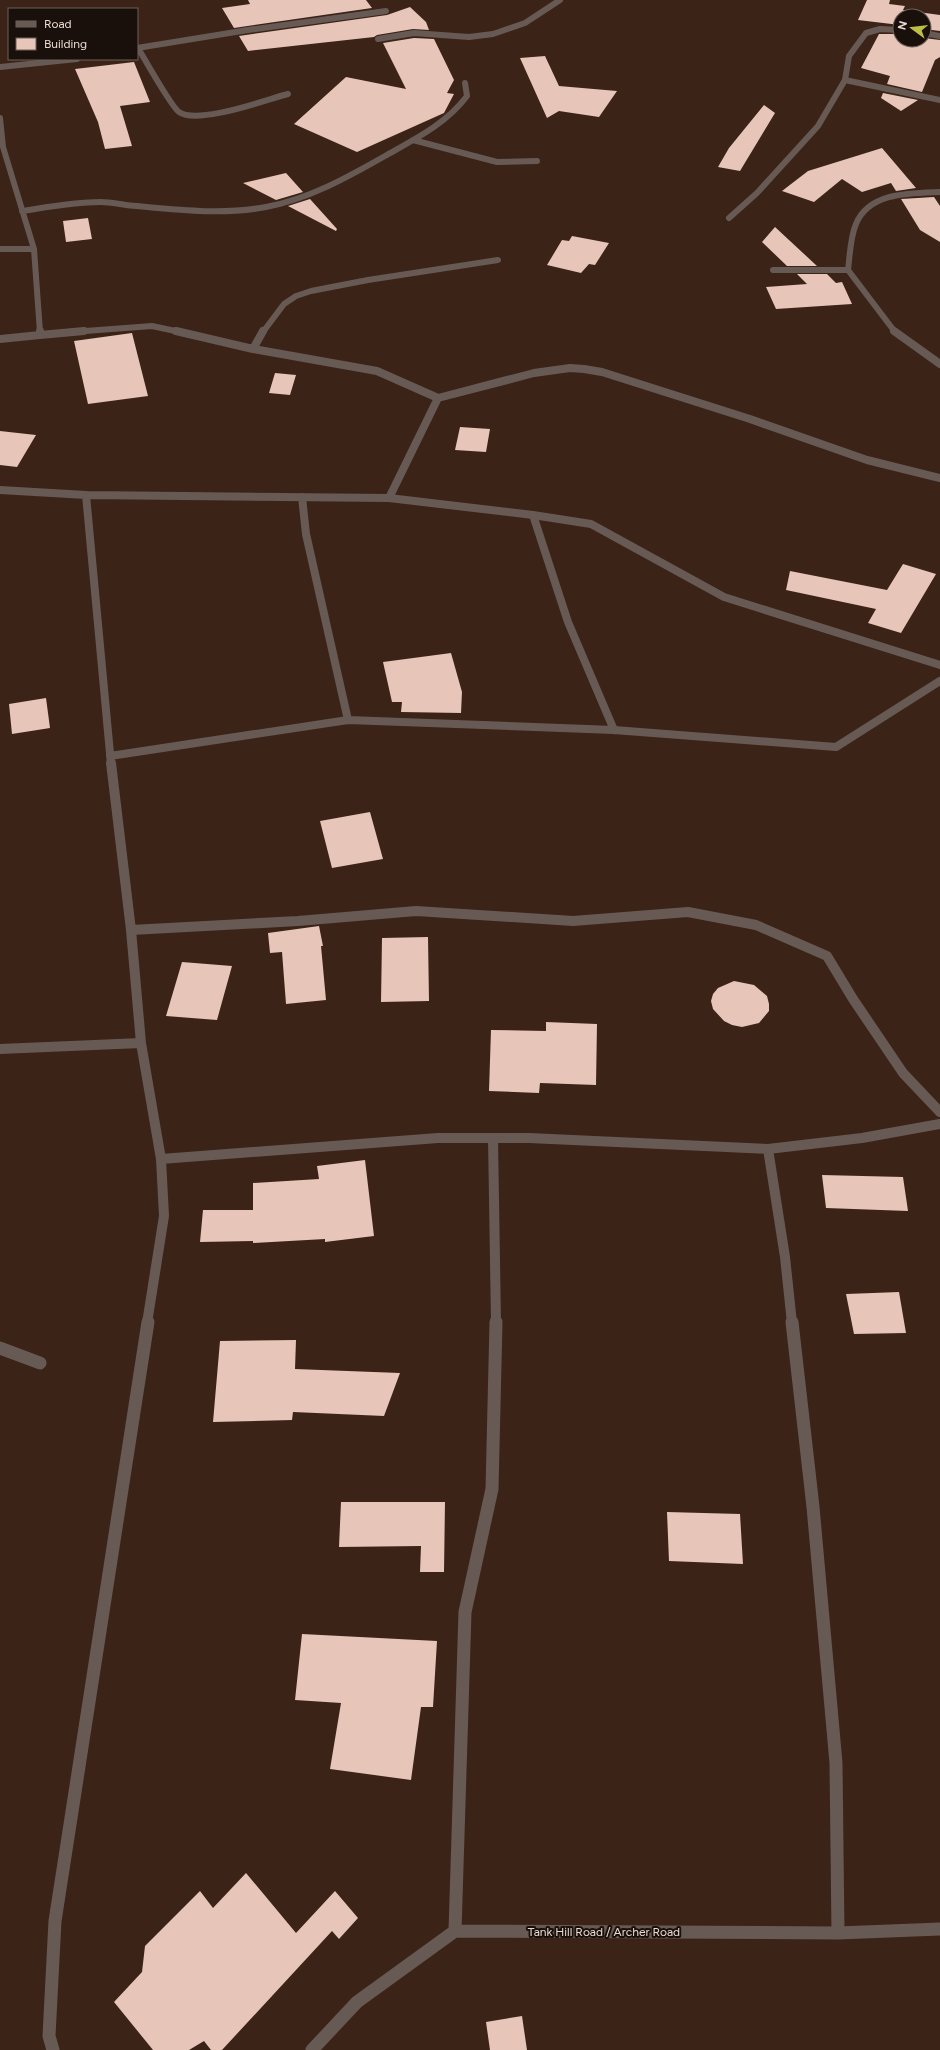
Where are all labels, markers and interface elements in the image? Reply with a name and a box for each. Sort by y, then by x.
legend [8,8,138,60]
north arrow [892,8,932,48]
text: Road [44,17,72,31]
text: N [895,20,910,31]
text: Building [44,37,87,51]
street label: Tank Hill Road / Archer Road [528,1925,680,1939]

